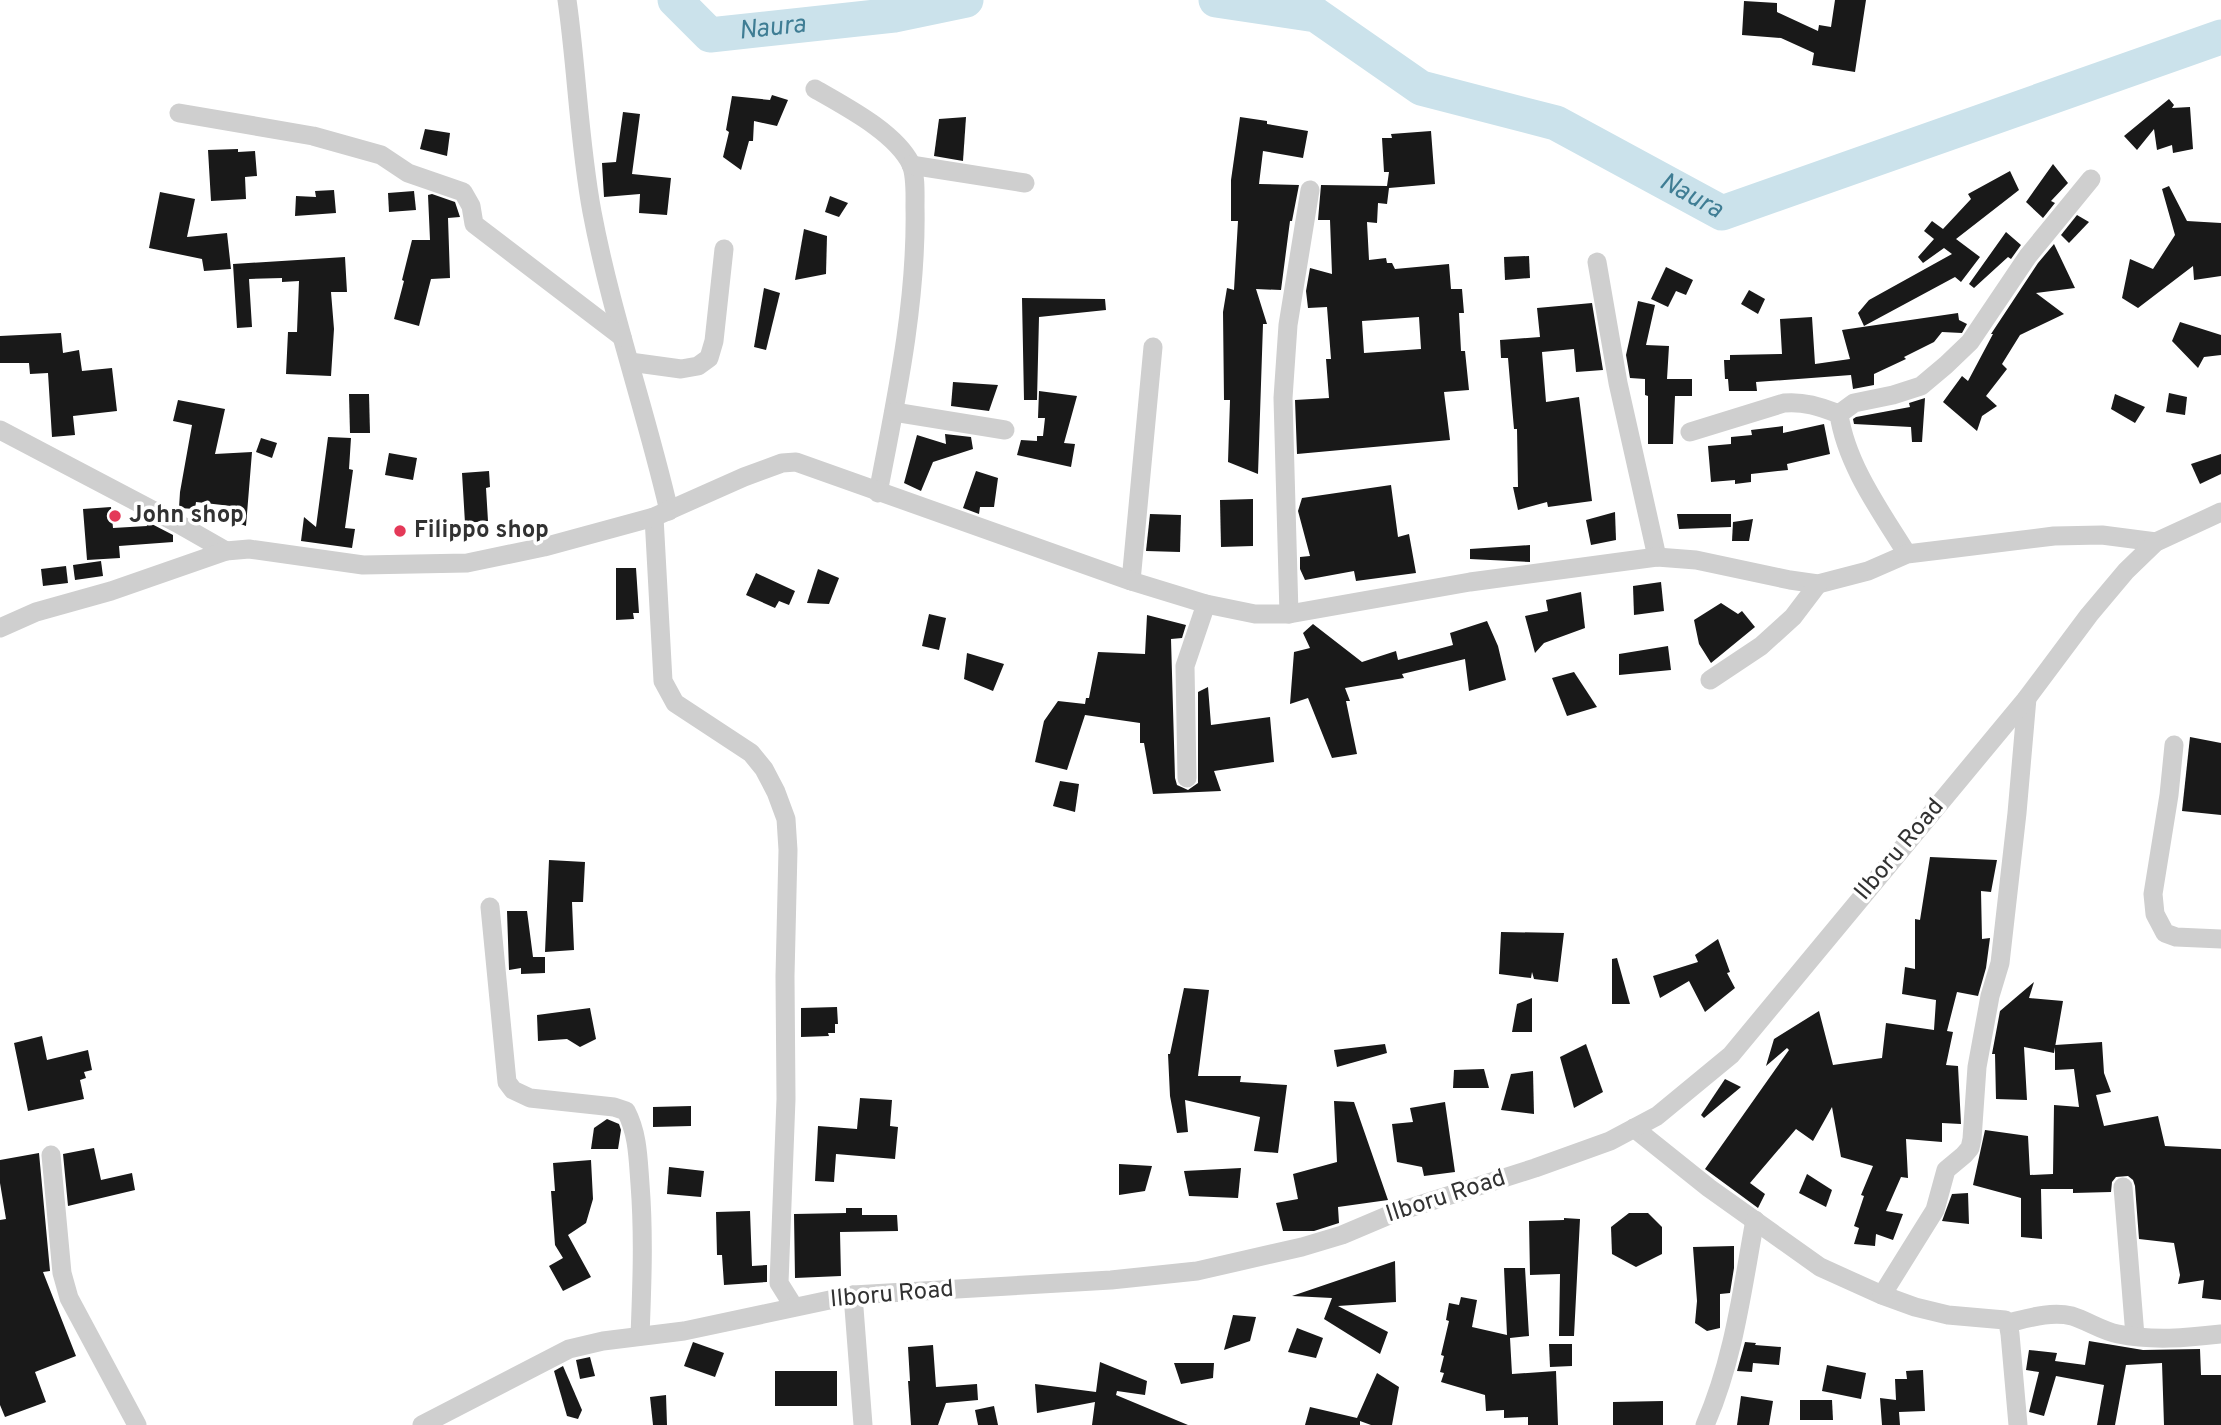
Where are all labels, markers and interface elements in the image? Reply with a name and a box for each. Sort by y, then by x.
water label: Naura [737,8,808,48]
water label: Naura [1654,166,1729,227]
place label: John shop [129,501,244,531]
marker: John shop [107,508,123,524]
place label: Filippo shop [414,516,549,546]
marker: Filippo shop [392,523,408,539]
street label: Ilboru Road [1849,793,1951,907]
street label: Ilboru Road [1382,1164,1510,1230]
street label: Ilboru Road [829,1275,955,1315]

